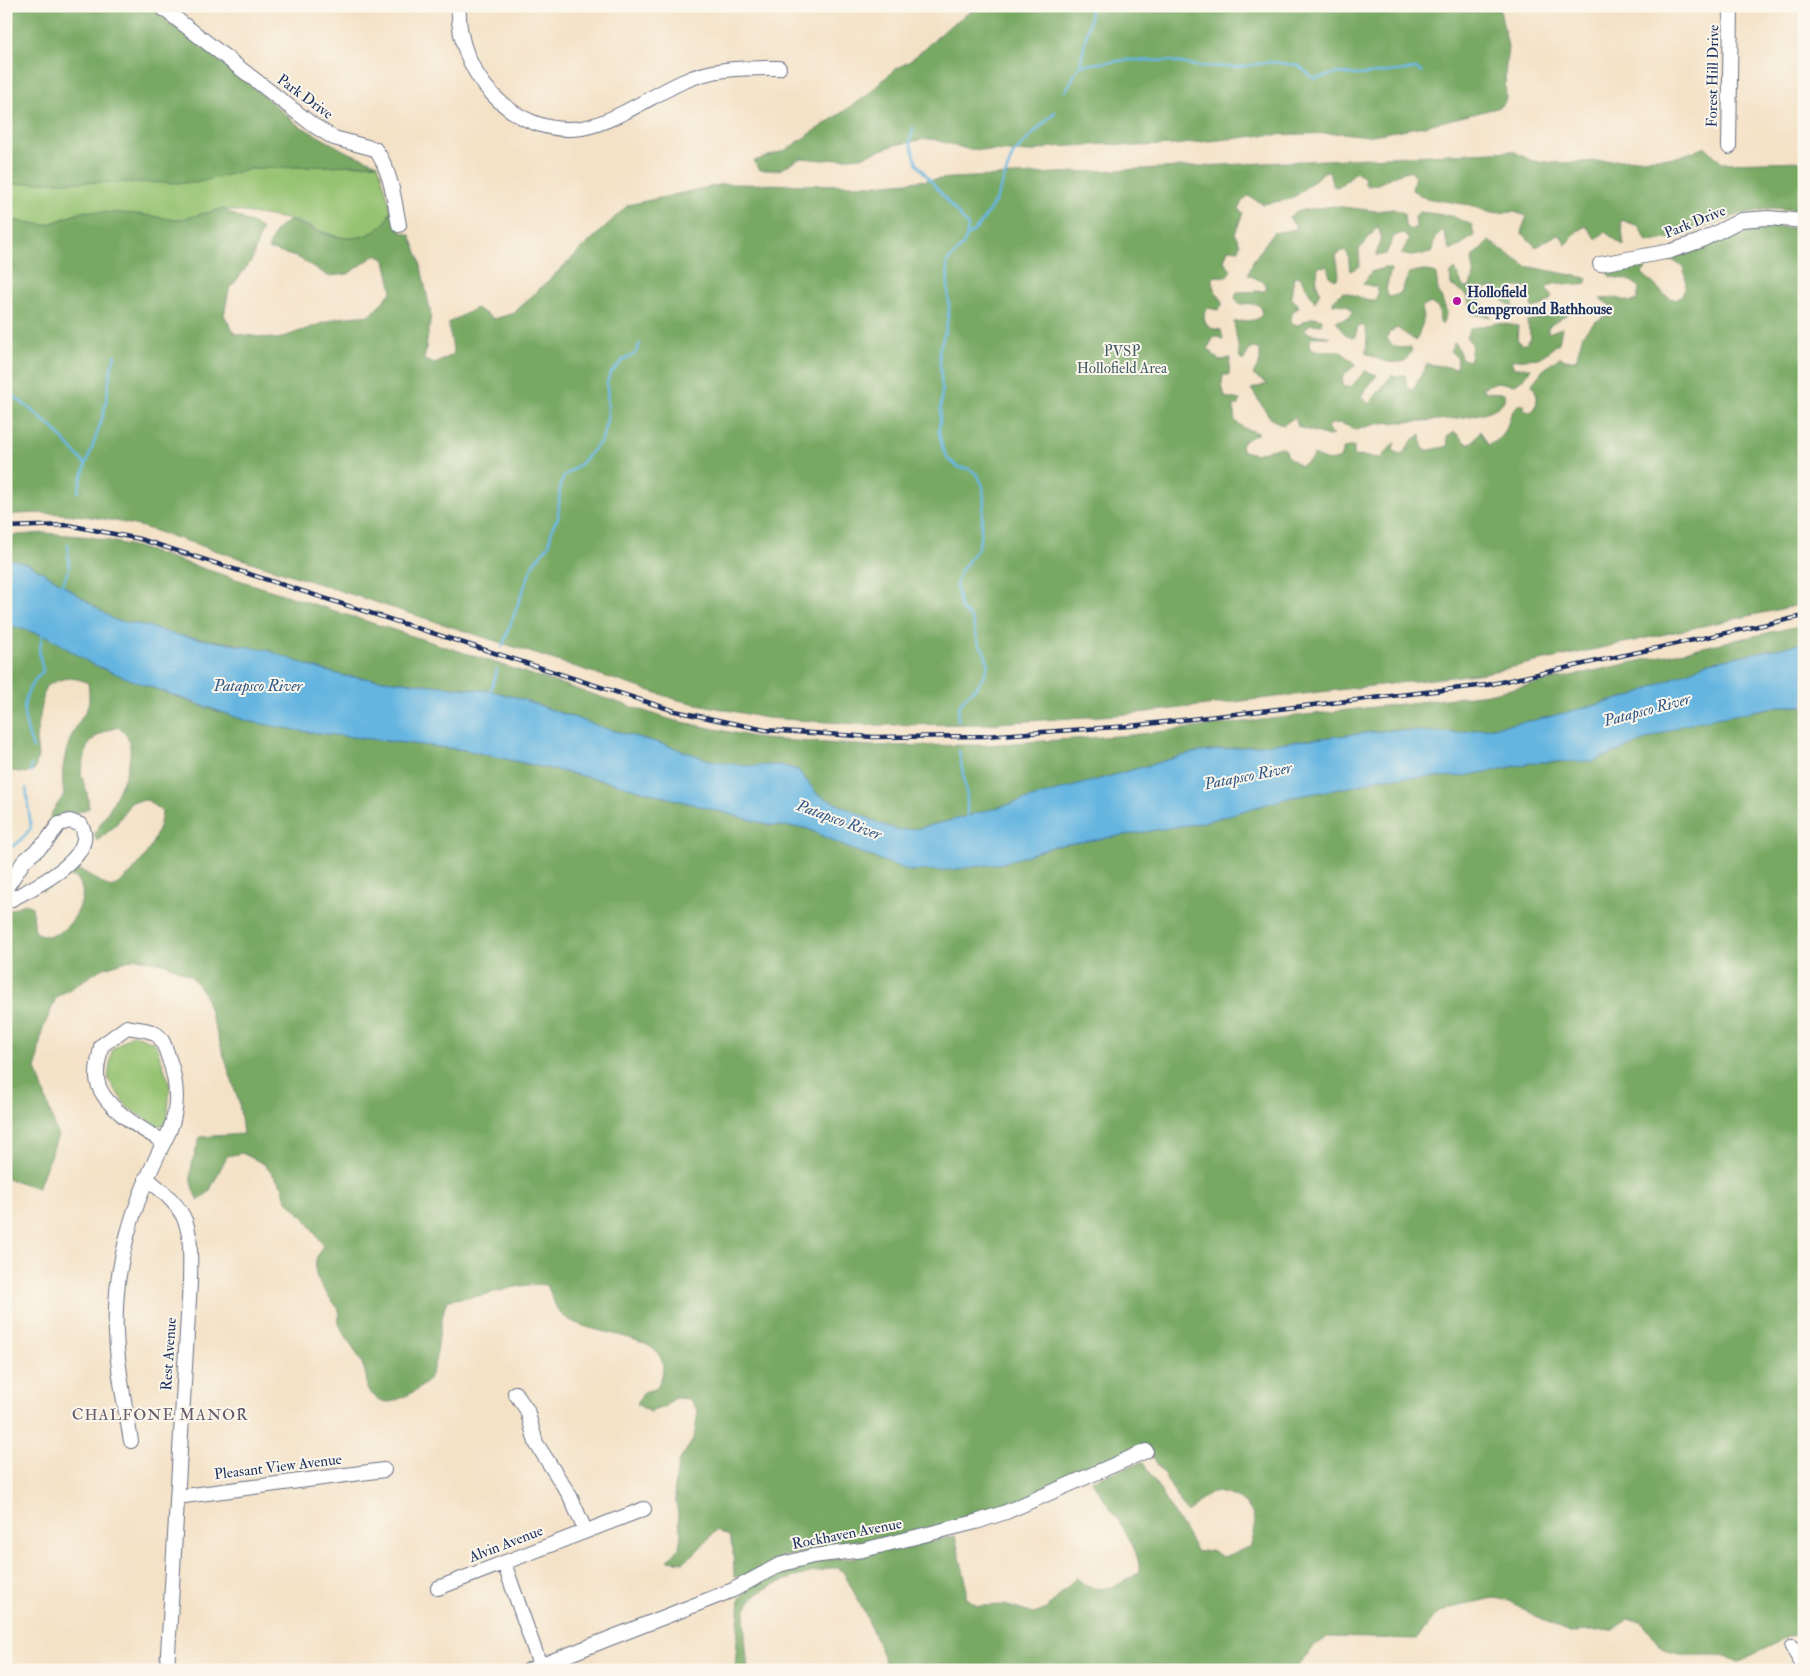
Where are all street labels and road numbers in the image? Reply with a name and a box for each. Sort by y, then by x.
street label: Forest Hill Drive [1703,24,1723,128]
street label: Park Drive [273,70,337,124]
street label: Park Drive [1661,201,1729,243]
street label: Rest Avenue [157,1317,181,1391]
street label: Pleasant View Avenue [213,1450,343,1484]
street label: Rockhaven Avenue [790,1514,904,1554]
street label: Alvin Avenue [465,1521,546,1567]

